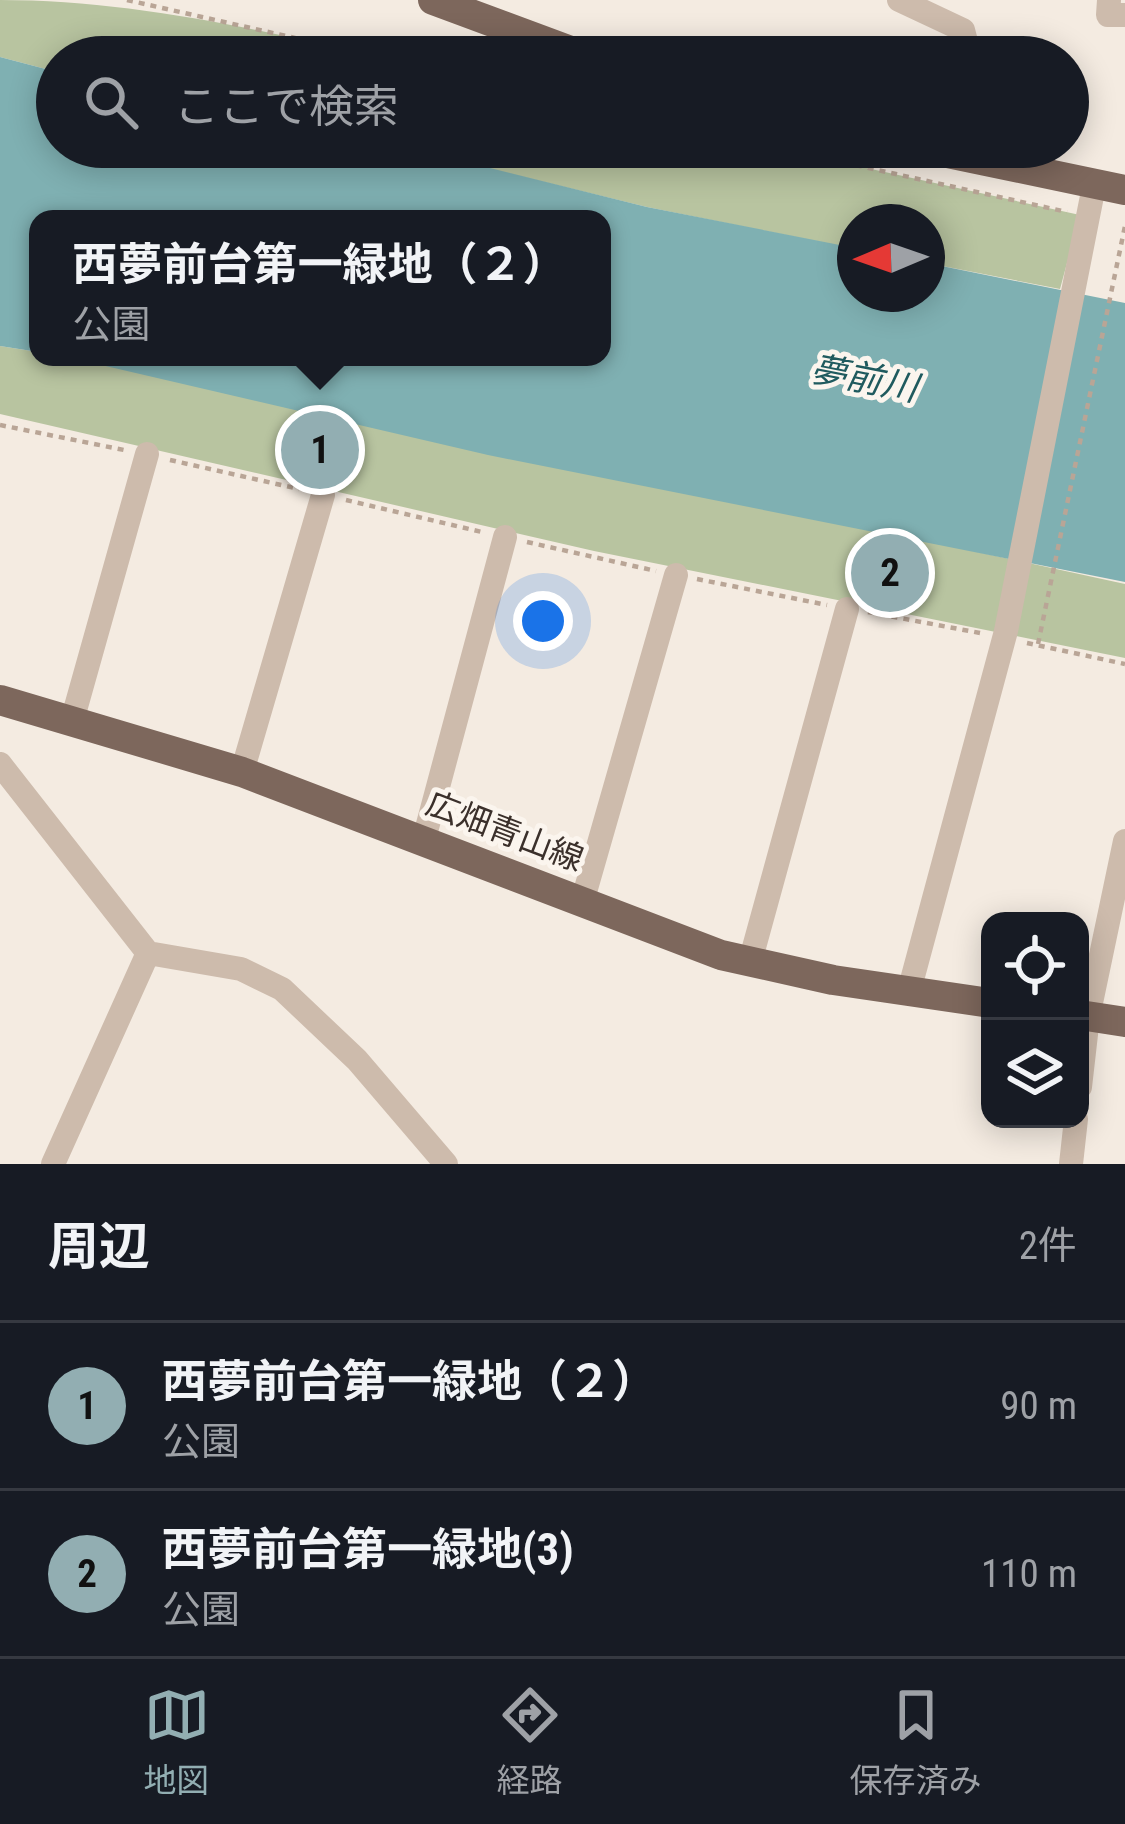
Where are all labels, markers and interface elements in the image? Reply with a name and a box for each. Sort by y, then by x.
search box [36,36,1089,168]
icon: search [78,69,144,135]
text: ここで検索 [174,80,399,133]
north arrow [837,204,945,312]
popup [29,210,611,366]
text: 西夢前台第一緑地（２） [72,238,568,291]
text: 公園 [72,302,151,348]
water label: 夢前川 [807,348,925,411]
pin: 1 [281,405,359,495]
pin: 2 [851,528,929,618]
your location [513,591,573,651]
street label: 広畑青山線 [421,783,589,879]
map controls [981,912,1089,1128]
button: locate [981,912,1089,1020]
button: layers [981,1020,1089,1128]
text: 周辺 [48,1217,150,1276]
text: 2件 [1019,1223,1077,1269]
text: 西夢前台第一緑地（２） [162,1355,657,1408]
text: 1 [77,1383,97,1429]
text: 90 m [1000,1383,1077,1429]
text: 公園 [162,1419,240,1465]
text: 西夢前台第一緑地(3) [162,1523,574,1576]
text: 2 [77,1551,97,1597]
text: 110 m [981,1551,1077,1597]
text: 公園 [162,1587,240,1633]
tab: 地図 [144,1682,210,1802]
tab: 経路 [497,1682,563,1802]
tab: 保存済み [850,1682,982,1802]

